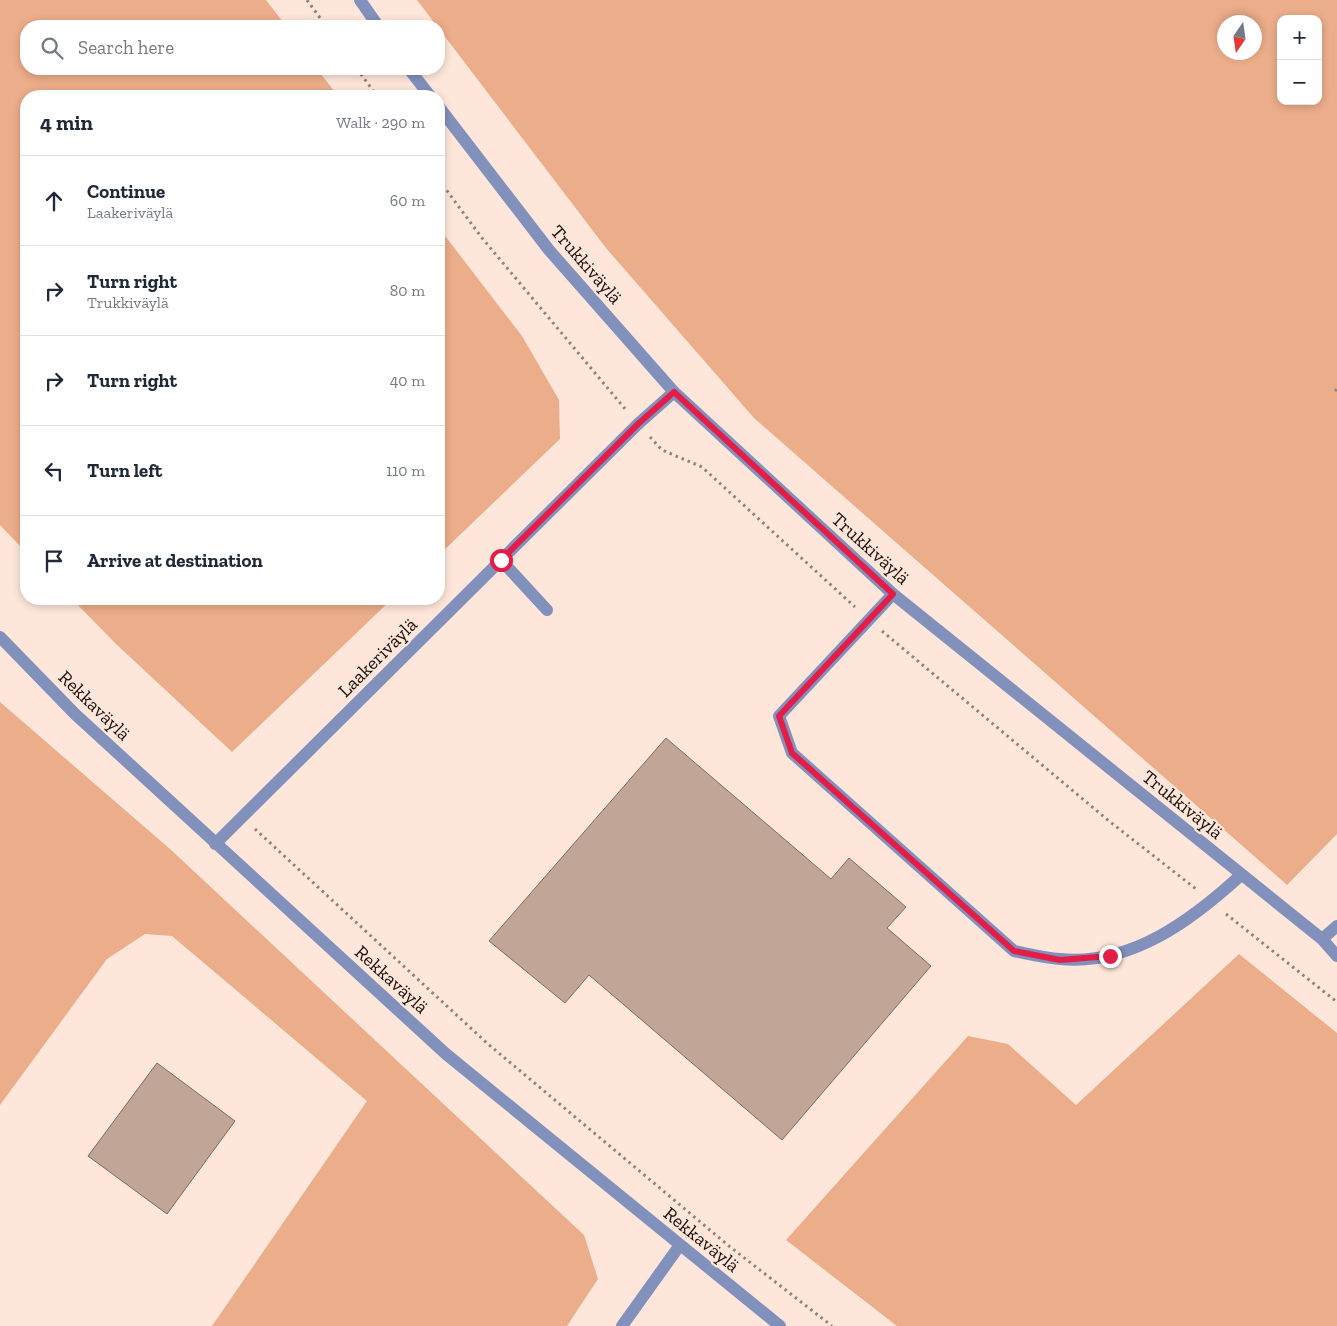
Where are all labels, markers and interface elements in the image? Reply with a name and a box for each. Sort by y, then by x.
north arrow [1217,15,1262,60]
map controls [1277,15,1322,105]
button: + [1277,15,1322,60]
search box [20,20,445,75]
icon: search [38,34,66,62]
text: Search here [78,36,174,59]
button: − [1277,60,1322,105]
text: 4 min [40,110,93,135]
text: Walk · 290 m [336,113,425,132]
text: Continue [87,180,165,203]
icon: ahead [40,187,68,215]
text: 60 m [390,191,425,210]
text: Laakeriväylä [87,203,173,222]
street label: Trukkiväylä [546,220,627,309]
text: Turn right [87,270,177,293]
icon: right [40,277,68,305]
text: 80 m [390,281,425,300]
text: Trukkiväylä [87,293,169,312]
icon: right [40,367,68,395]
text: Turn right [87,369,177,392]
text: 40 m [390,371,425,390]
icon: left [40,457,68,485]
text: Turn left [87,459,162,482]
text: 110 m [386,461,425,480]
street label: Trukkiväylä [827,507,914,589]
icon: arrive [40,547,68,575]
text: Arrive at destination [87,549,263,572]
route start [490,549,513,572]
street label: Laakeriväylä [333,613,422,702]
street label: Rekkaväylä [54,665,135,745]
street label: Trukkiväylä [1138,765,1228,844]
street label: Rekkaväylä [350,940,433,1018]
route end [1099,945,1122,968]
street label: Rekkaväylä [659,1202,744,1277]

